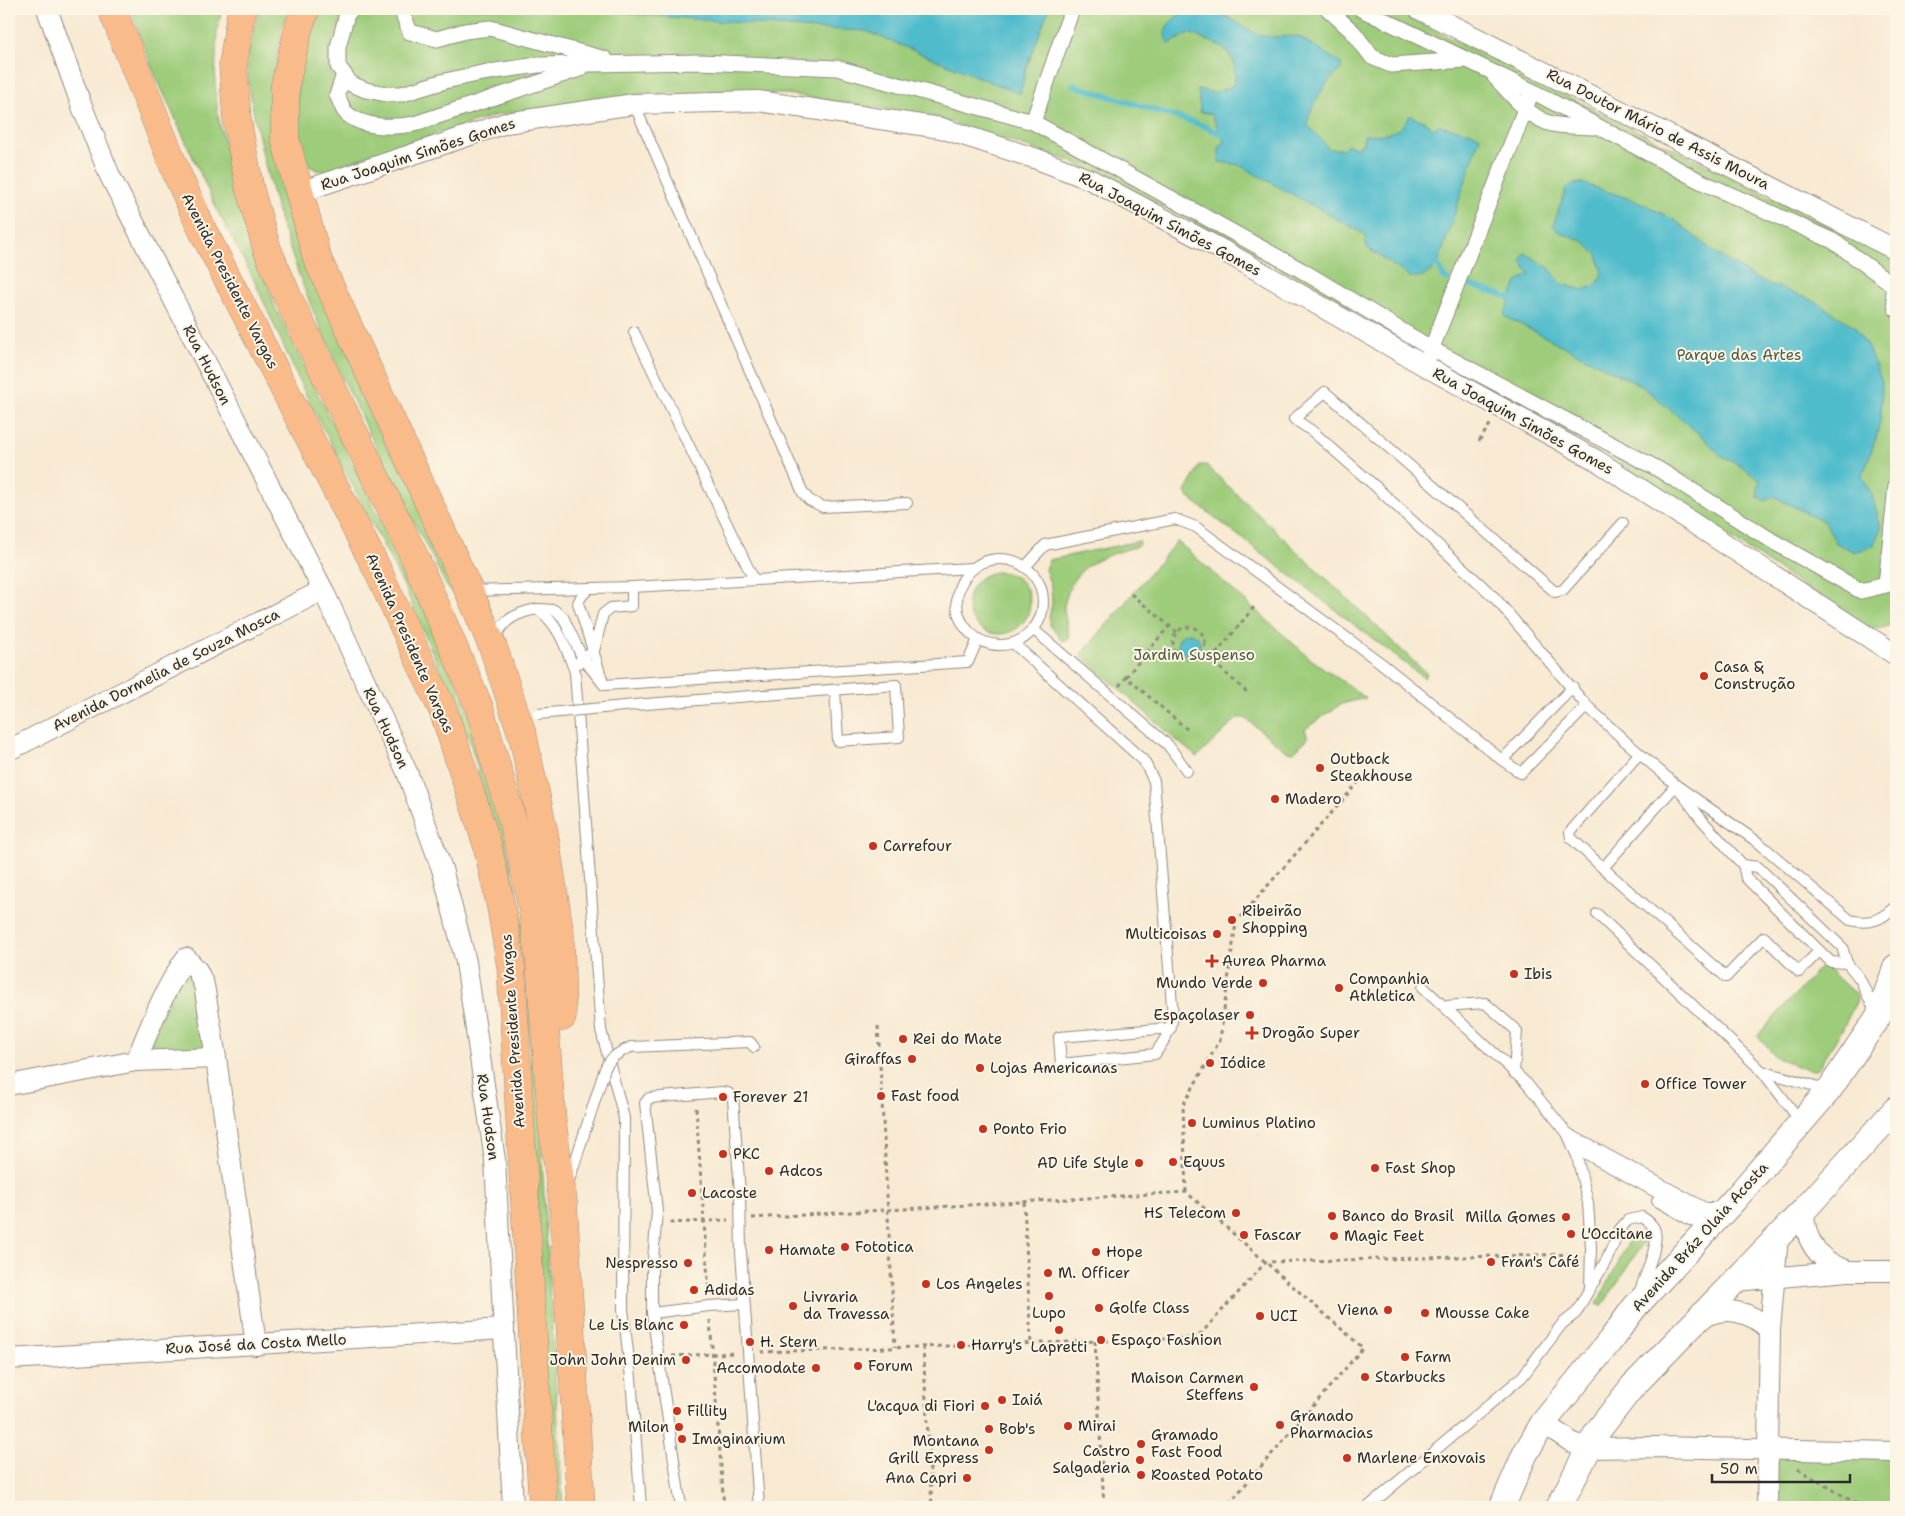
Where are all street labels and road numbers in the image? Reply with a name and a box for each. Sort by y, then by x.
street label: Rua Doutor Mário de Assis Moura [1543,64,1773,194]
street label: Rua Joaquim Simões Gomes [318,113,518,195]
street label: Rua Joaquim Simões Gomes [1075,167,1265,281]
street label: Avenida Presidente Vargas [177,190,283,372]
street label: Rua Hudson [178,322,236,408]
street label: Rua Joaquim Simões Gomes [1429,363,1617,479]
street label: Avenida Presidente Vargas [361,550,459,736]
street label: Avenida Dormelia de Souza Mosca [49,604,283,736]
street label: Rua Hudson [358,684,414,772]
street label: Avenida Presidente Vargas [496,933,530,1129]
street label: Rua Hudson [472,1072,504,1162]
street label: Avenida Bráz Olaia Acosta [1627,1157,1773,1316]
street label: Rua José da Costa Mello [165,1329,347,1359]

